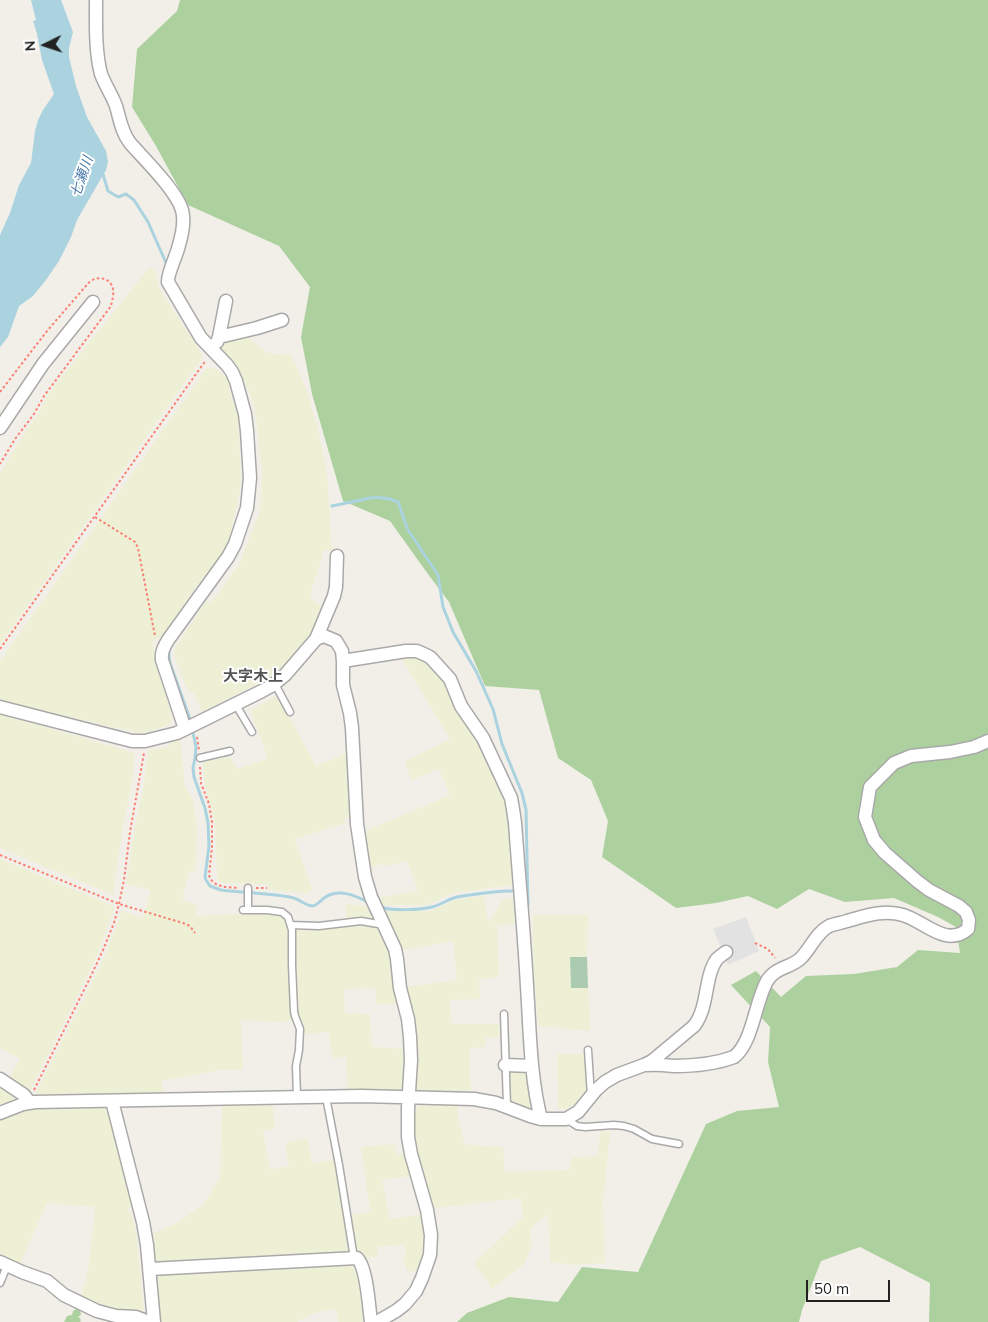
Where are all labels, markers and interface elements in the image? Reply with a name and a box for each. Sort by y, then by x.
north arrow [20,20,70,70]
text: N [21,40,39,52]
water label: 七瀬川 [67,154,97,200]
district label: 大字木上 [223,667,283,685]
scale bar [808,1270,892,1302]
text: 50 m [814,1279,849,1298]

